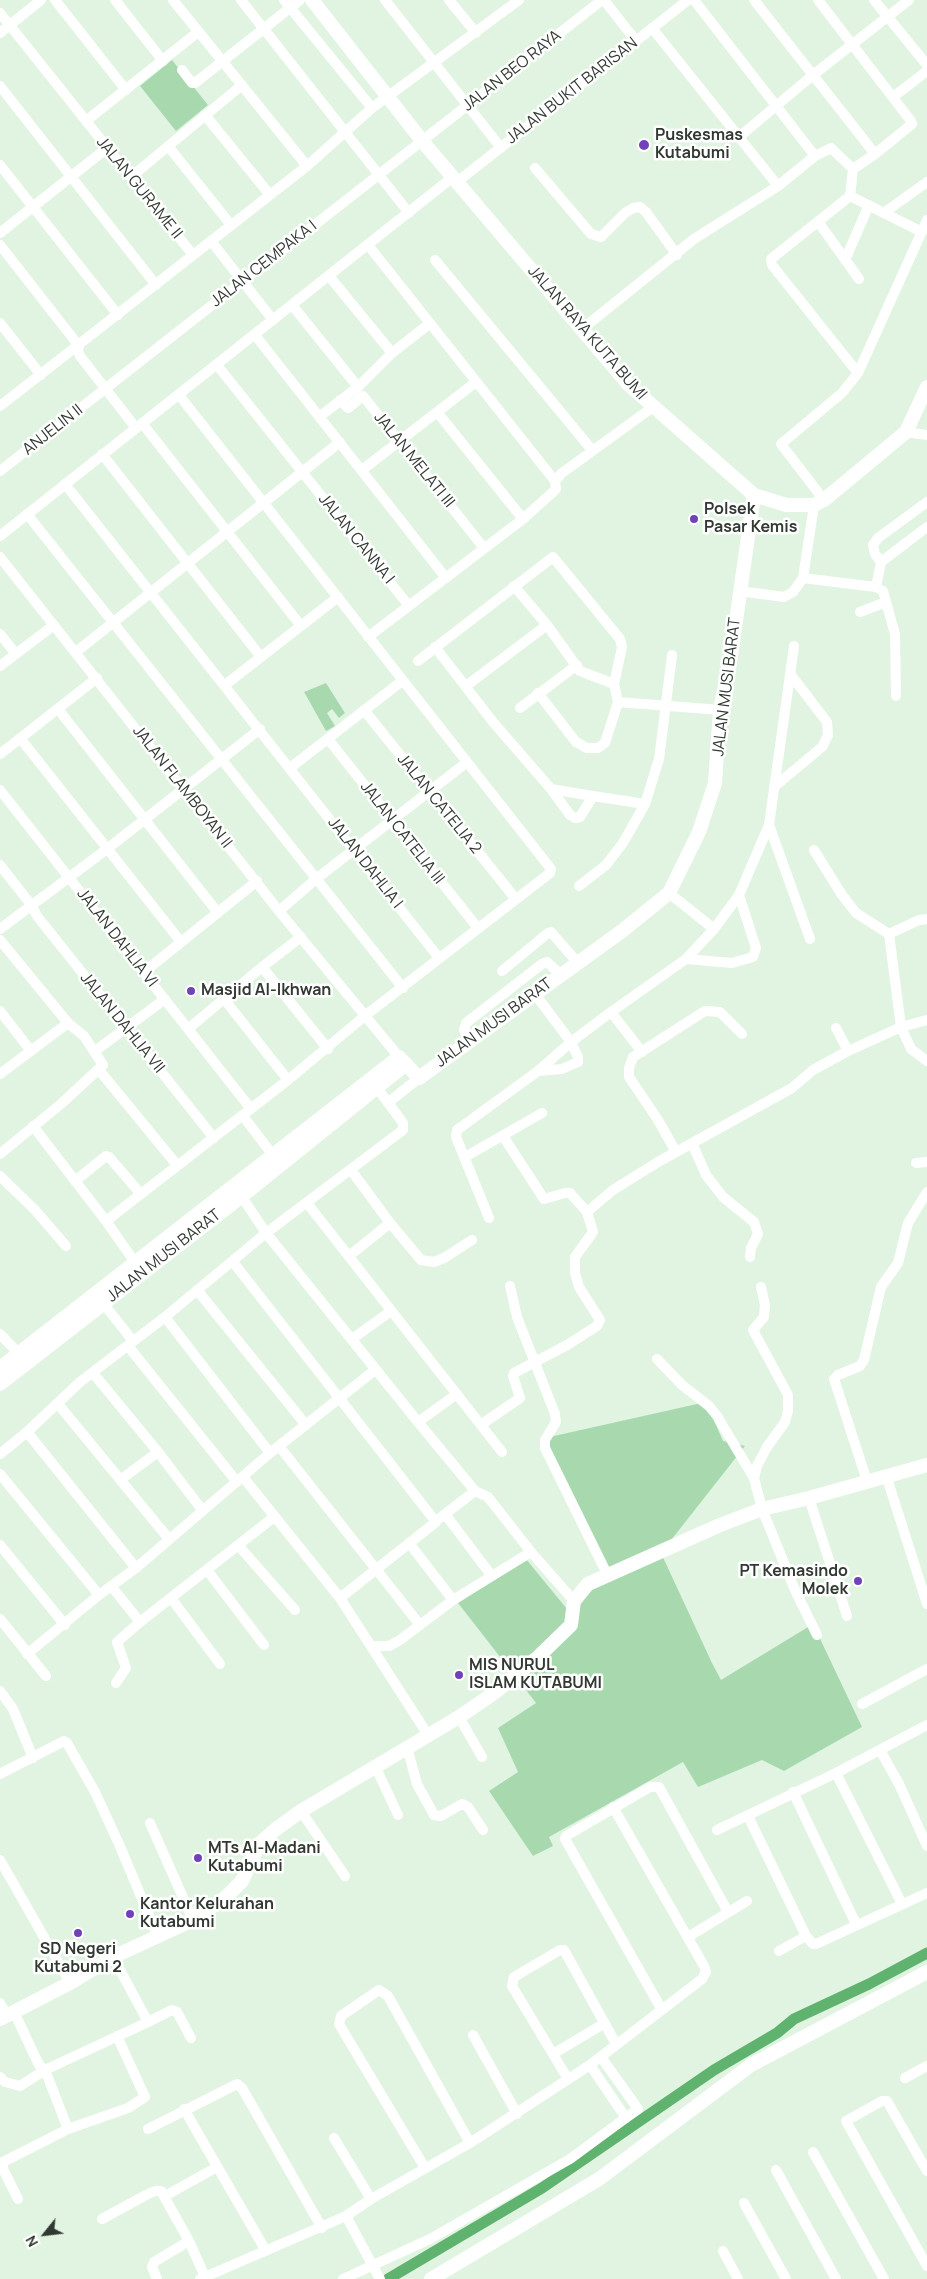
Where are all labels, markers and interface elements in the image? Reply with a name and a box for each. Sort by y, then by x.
street label: JALAN BEO RAYA [459,26,565,116]
street label: JALAN BUKIT BARISAN [502,34,642,148]
place label: Puskesmas Kutabumi [655,126,743,164]
street label: JALAN GURAME II [92,133,186,243]
marker: Puskesmas Kutabumi [637,138,651,152]
street label: JALAN CEMPAKA I [207,217,321,311]
street label: JALAN RAYA KUTA BUMI [523,262,651,404]
street label: ANJELIN II [19,401,87,459]
street label: JALAN MELATI III [370,408,458,512]
street label: JALAN CANNA I [314,490,398,588]
place label: Polsek Pasar Kemis [704,500,797,538]
marker: Polsek Pasar Kemis [688,513,700,525]
street label: JALAN MUSI BARAT [709,617,745,757]
street label: JALAN FLAMBOYAN II [128,722,236,852]
street label: JALAN CATELIA 2 [393,750,485,858]
street label: JALAN CATELIA III [356,778,448,888]
street label: JALAN DAHLIA I [324,814,406,912]
street label: JALAN DAHLIA VI [73,885,161,991]
street label: JALAN DAHLIA VII [76,969,168,1077]
street label: JALAN MUSI BARAT [432,974,556,1072]
place label: Masjid Al-Ikhwan [201,981,331,1001]
marker: Masjid Al-Ikhwan [185,985,197,997]
street label: JALAN MUSI BARAT [103,1206,225,1306]
place label: PT Kemasindo Molek [739,1562,848,1600]
marker: PT Kemasindo Molek [852,1575,864,1587]
place label: MIS NURUL ISLAM KUTABUMI [469,1656,602,1694]
marker: MIS NURUL ISLAM KUTABUMI [453,1669,465,1681]
place label: MTs Al-Madani Kutabumi [208,1839,321,1877]
marker: MTs Al-Madani Kutabumi [192,1852,204,1864]
place label: Kantor Kelurahan Kutabumi [140,1895,274,1933]
marker: Kantor Kelurahan Kutabumi [124,1908,136,1920]
marker: SD Negeri Kutabumi 2 [72,1927,84,1939]
place label: SD Negeri Kutabumi 2 [34,1940,122,1978]
north arrow [20,2209,70,2259]
text: N [21,2233,42,2251]

